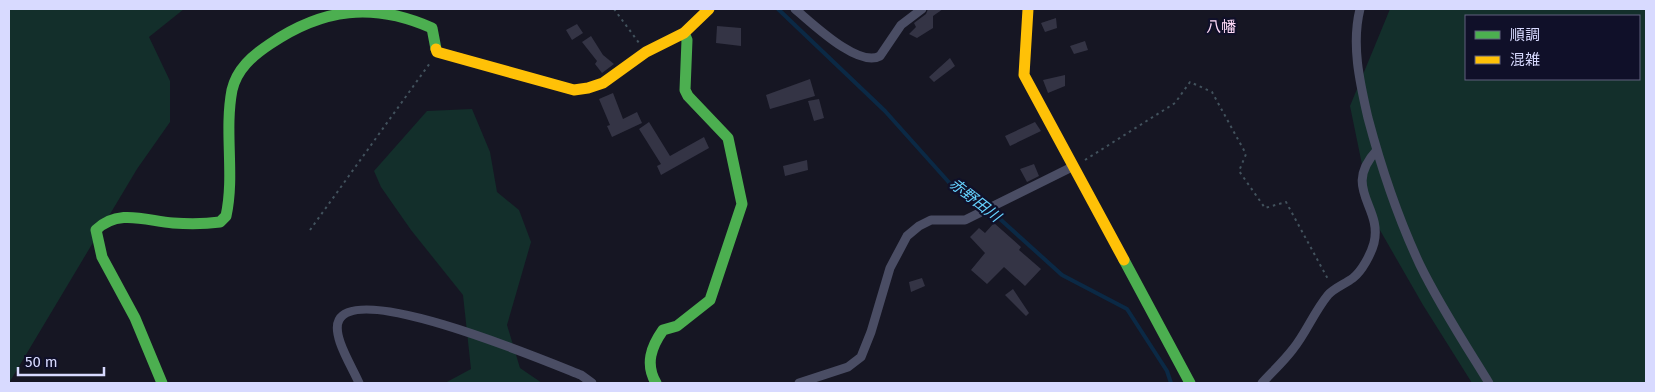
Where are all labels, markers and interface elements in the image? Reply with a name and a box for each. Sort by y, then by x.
legend [1465,15,1640,80]
district label: 八幡 [1206,18,1236,36]
text: 順調 [1510,26,1540,44]
text: 混雑 [1510,51,1540,69]
water label: 赤野田川 [946,174,1006,227]
scale bar [18,344,104,376]
text: 50 m [25,353,58,371]

